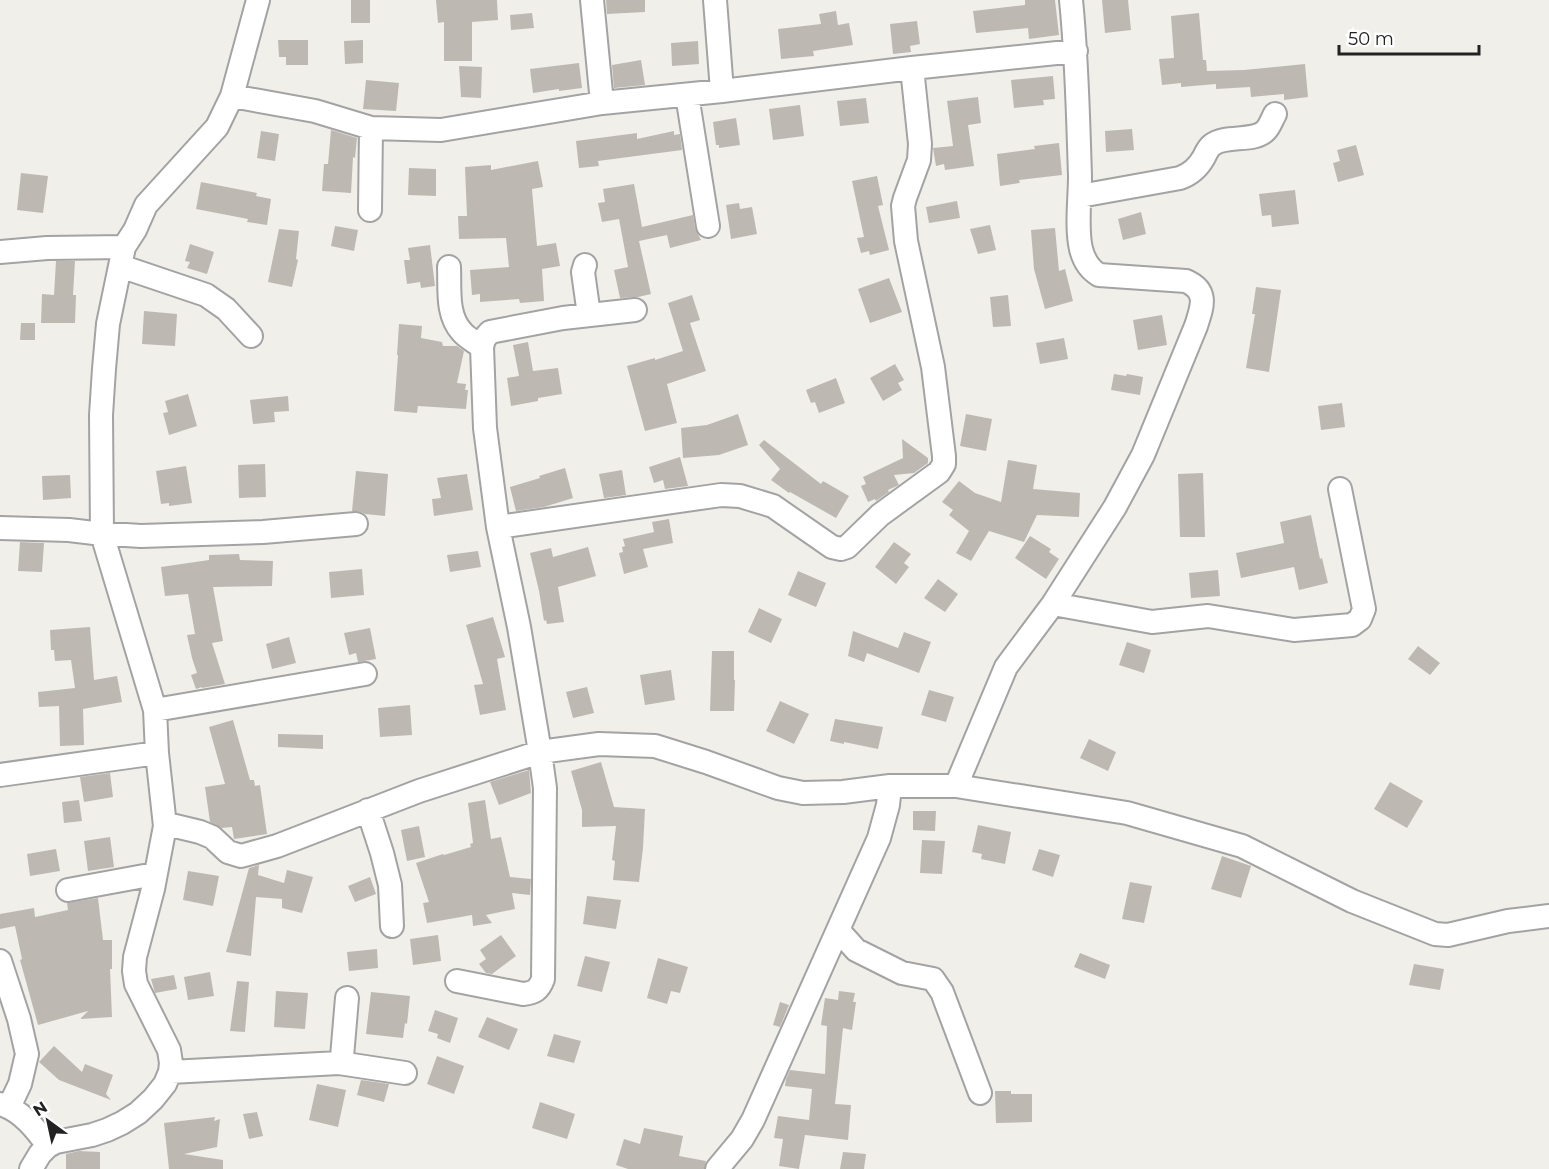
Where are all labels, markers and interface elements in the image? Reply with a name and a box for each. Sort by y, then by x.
scale bar [1339,18,1478,56]
text: 50 m [1348,28,1394,50]
north arrow [18,1091,78,1151]
text: N [30,1097,51,1120]

